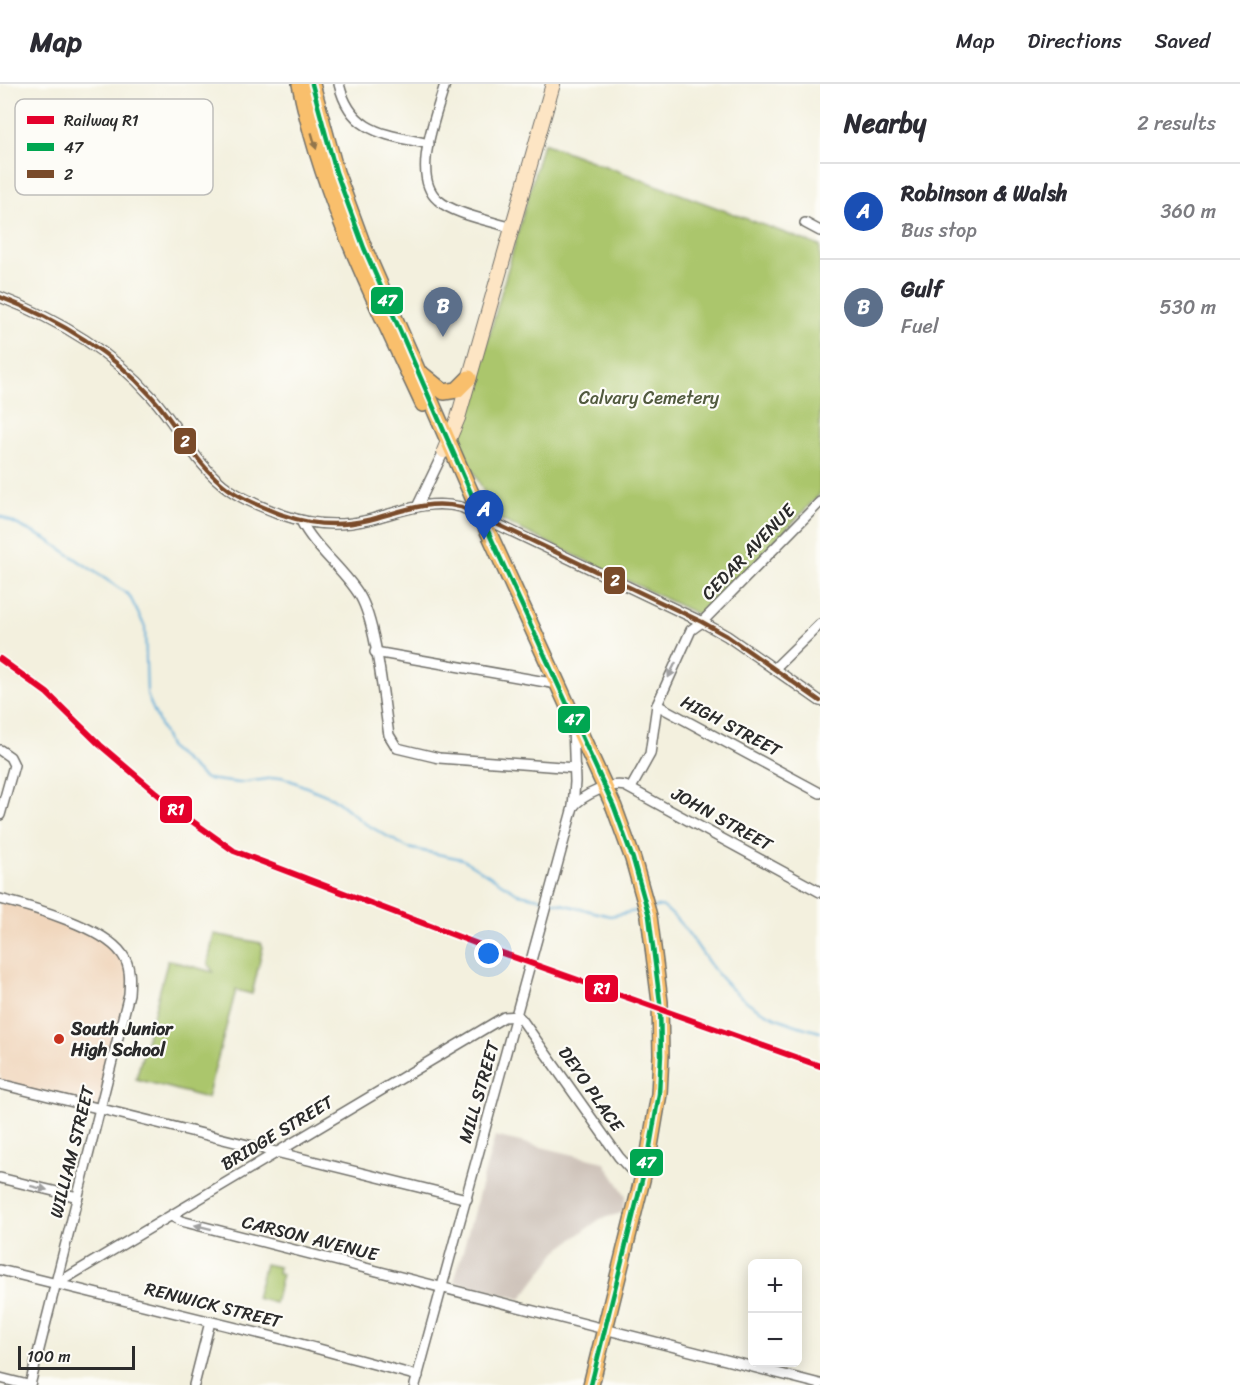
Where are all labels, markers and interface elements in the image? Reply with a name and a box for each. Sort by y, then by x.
text: Map [30,17,82,66]
text: Map [956,22,994,60]
text: Directions [1027,22,1122,60]
text: Saved [1155,22,1210,60]
legend [15,99,213,195]
text: Nearby [844,100,926,146]
text: Railway R1 [64,106,139,135]
text: 2 results [1137,106,1216,141]
one-way arrow [310,132,319,150]
text: 47 [64,133,84,162]
text: 2 [64,160,73,189]
text: Robinson & Walsh [901,174,1068,213]
text: A [857,194,870,229]
text: 360 m [1160,194,1216,229]
text: Bus stop [901,213,977,248]
text: Gulf [901,270,942,309]
line badge: 47 [370,286,404,315]
text: 47 [376,286,398,315]
pin: B [424,288,462,337]
text: B [857,290,870,325]
text: 530 m [1160,290,1216,325]
text: Fuel [901,309,939,344]
park label: Calvary Cemetery [579,382,720,414]
line badge: 2 [173,427,197,455]
text: 2 [179,427,190,456]
pin: A [464,490,504,540]
street label: CEDAR AVENUE [693,495,803,608]
line badge: 2 [603,566,626,595]
text: 2 [609,566,620,595]
one-way arrow [667,662,676,679]
street label: HIGH STREET [675,686,788,766]
line badge: 47 [557,705,591,734]
text: 47 [563,705,585,734]
street label: JOHN STREET [664,777,779,861]
line badge: R1 [159,795,193,824]
text: R1 [167,795,184,824]
your location [474,939,503,968]
line badge: R1 [584,974,619,1003]
text: R1 [593,974,610,1003]
place label: South Junior High School [70,1013,174,1066]
marker: South Junior High School [52,1032,66,1046]
street label: MILL STREET [449,1036,509,1147]
street label: DEYO PLACE [550,1039,633,1139]
street label: WILLIAM STREET [40,1081,104,1221]
street label: BRIDGE STREET [214,1086,341,1179]
line badge: 47 [629,1148,664,1177]
text: 47 [635,1148,657,1177]
one-way arrow [30,1183,48,1193]
street label: CARSON AVENUE [239,1206,382,1271]
one-way arrow [193,1222,211,1231]
map controls [748,1259,802,1367]
button: + [748,1259,802,1313]
street label: RENWICK STREET [141,1273,286,1338]
button: − [748,1313,802,1367]
text: 100 m [27,1342,71,1371]
scale bar [18,1343,135,1370]

